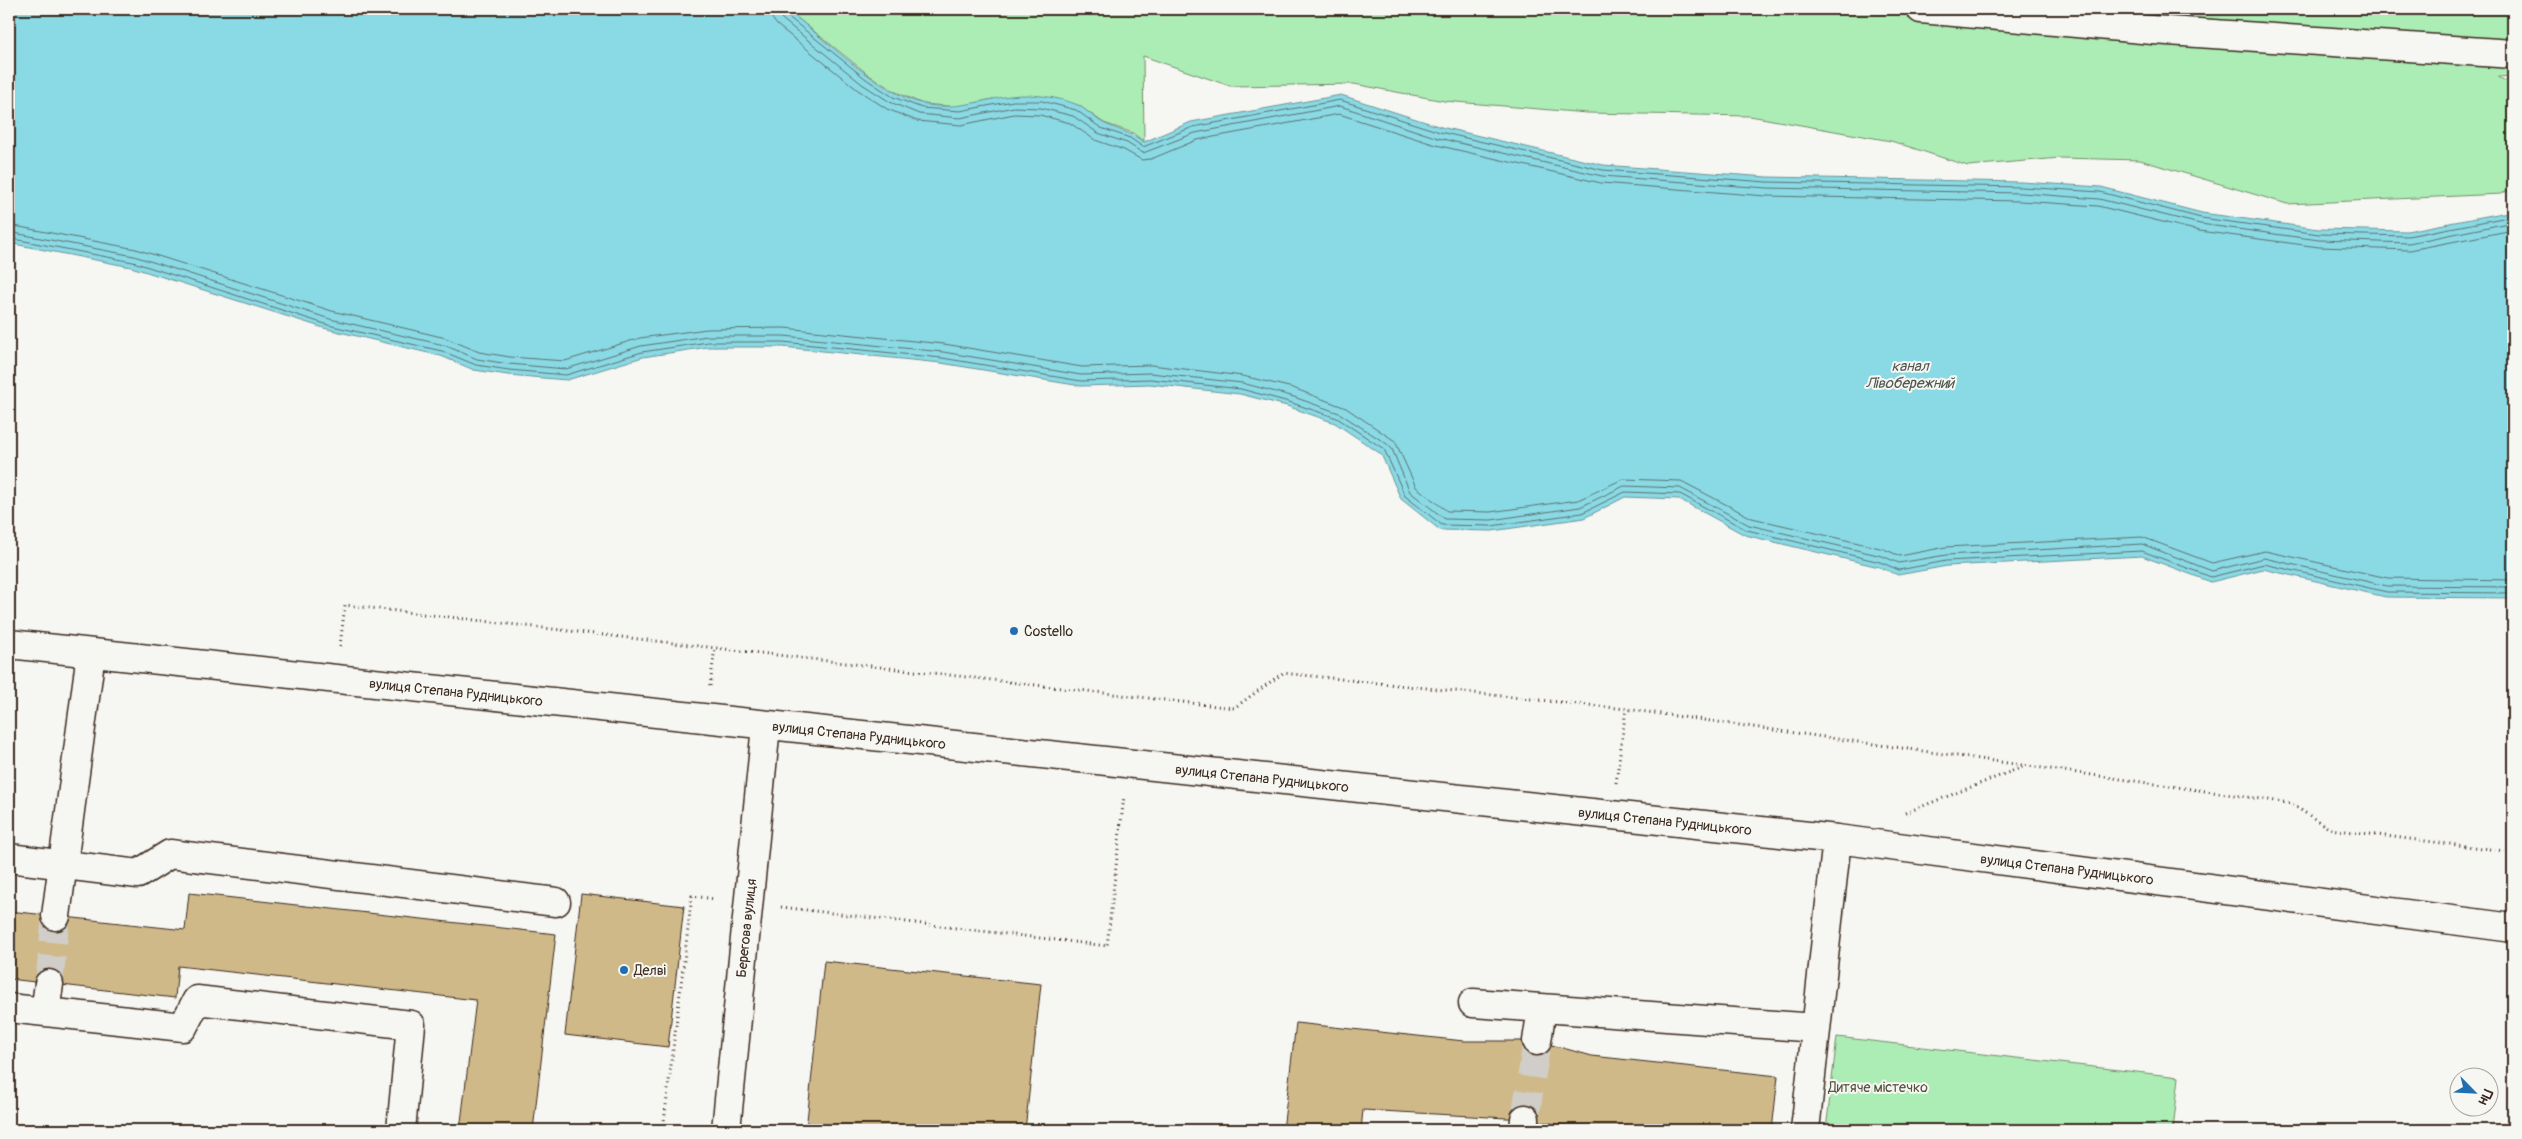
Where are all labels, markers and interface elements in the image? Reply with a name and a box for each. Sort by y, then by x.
water label: канал Лівобережний [1866,357,1956,393]
place label: Costello [1024,623,1074,640]
marker: Costello [1008,625,1020,637]
street label: вулиця Степана Рудницького [368,675,544,710]
street label: вулиця Степана Рудницького [771,718,947,753]
street label: вулиця Степана Рудницького [1174,761,1350,796]
street label: вулиця Степана Рудницького [1577,804,1753,839]
street label: вулиця Степана Рудницького [1979,850,2155,889]
street label: Берегова вулиця [733,878,760,978]
place label: Делві [633,962,667,979]
marker: Делві [618,964,630,976]
north arrow [2450,1066,2500,1116]
park label: Дитяче містечко [1827,1079,1928,1096]
text: Пн [2475,1087,2496,1108]

